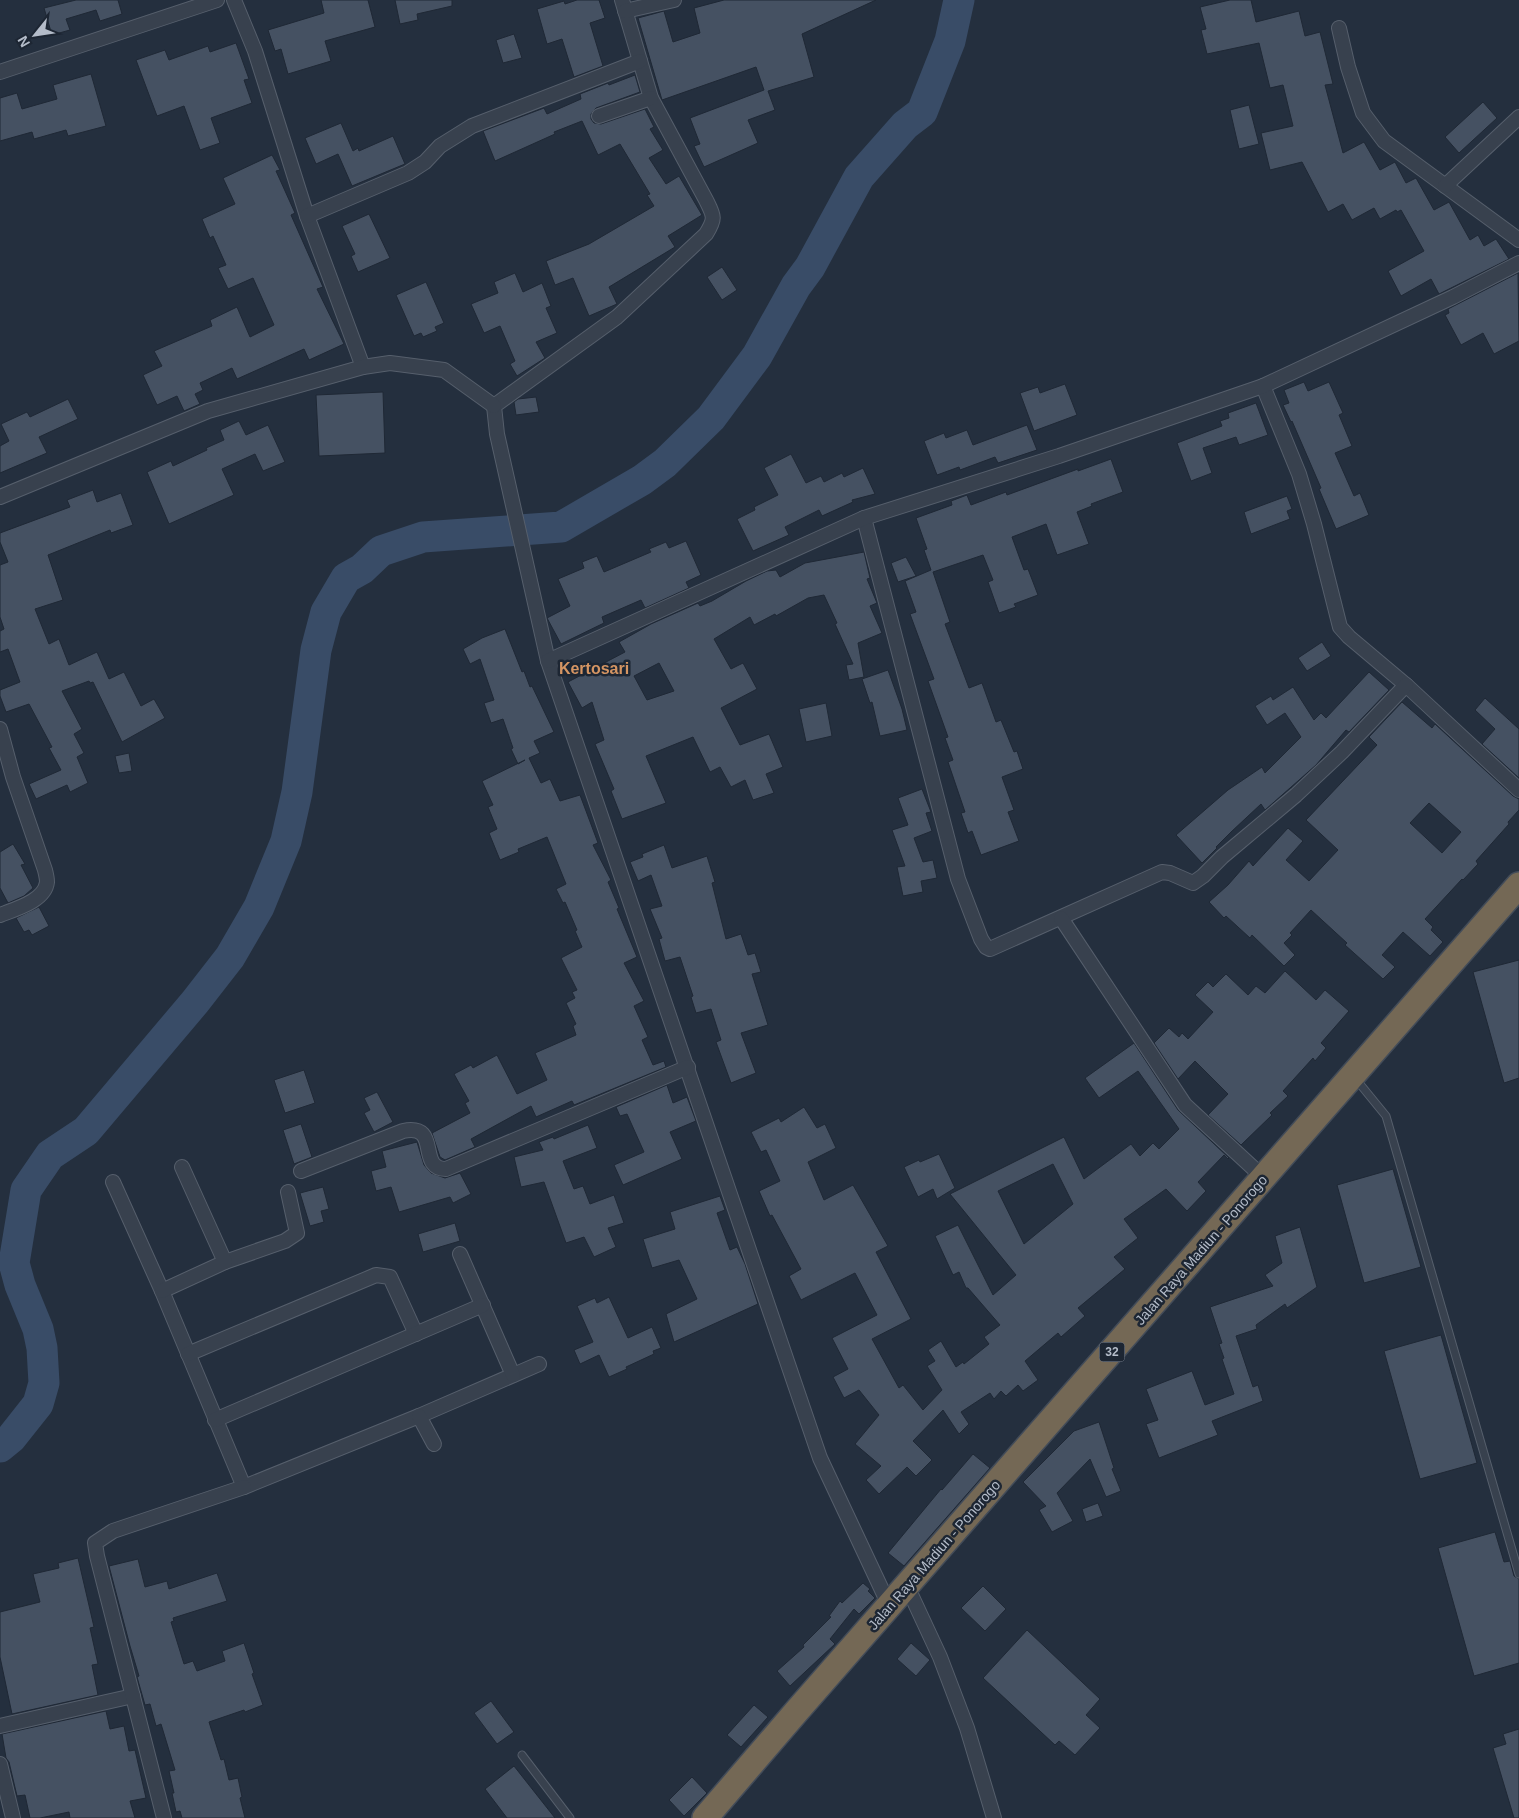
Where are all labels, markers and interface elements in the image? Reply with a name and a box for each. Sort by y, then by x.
north arrow [10,10,60,60]
text: N [14,33,33,50]
district label: Kertosari [559,660,629,677]
street label: Jalan Raya Madiun - Ponorogo [1132,1172,1270,1328]
road number: 32 [1100,1342,1124,1361]
street label: Jalan Raya Madiun - Ponorogo [865,1477,1003,1633]

